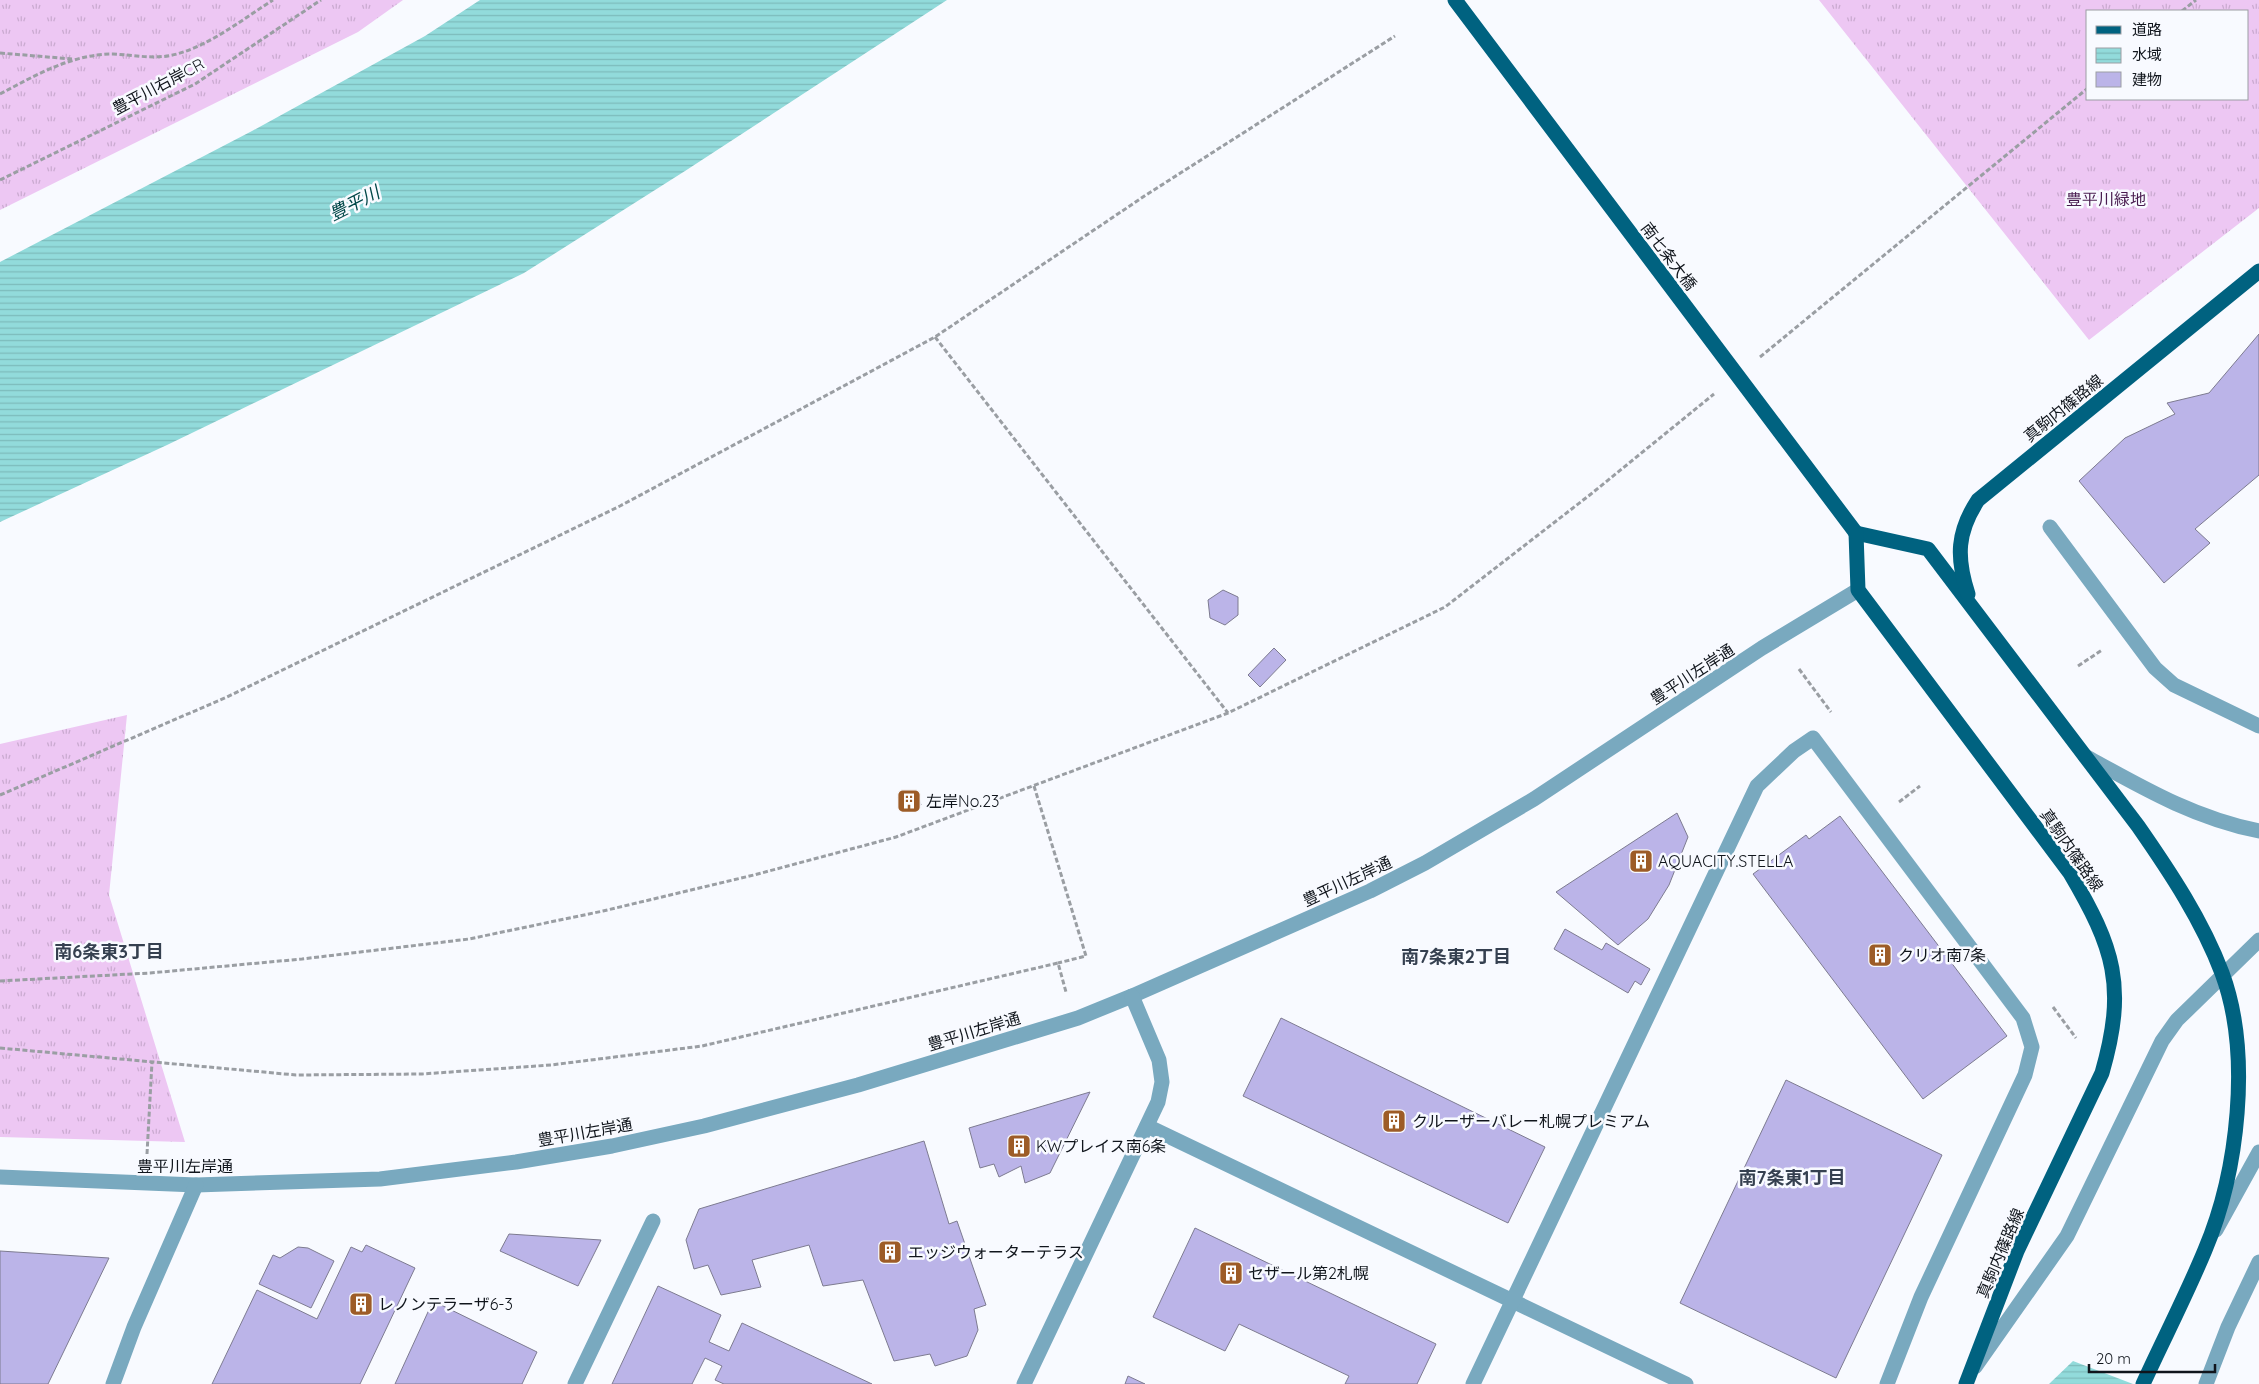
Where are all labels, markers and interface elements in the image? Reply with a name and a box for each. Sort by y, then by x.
legend [2086,10,2249,100]
text: 道路 [2132,20,2162,39]
text: 水域 [2132,45,2162,64]
street label: 豊平川右岸CR [109,53,207,119]
text: 建物 [2132,70,2162,89]
water label: 豊平川 [325,180,385,226]
park label: 豊平川緑地 [2066,189,2146,209]
street label: 南七条大橋 [1637,218,1701,294]
street label: 真駒内篠路線 [2019,370,2107,446]
street label: 豊平川左岸通 [1646,639,1738,709]
building icon: 左岸No.23 [896,788,922,814]
place label: 左岸No.23 [926,791,999,811]
street label: 真駒内篠路線 [2036,805,2108,895]
building icon: AQUACITY.STELLA [1628,848,1654,874]
place label: AQUACITY.STELLA [1658,851,1793,871]
street label: 豊平川左岸通 [1299,852,1395,910]
district label: 南6条東3丁目 [54,940,164,963]
building icon: クリオ南7条 [1867,942,1893,968]
district label: 南7条東2丁目 [1401,945,1511,968]
place label: クリオ南7条 [1898,945,1986,965]
street label: 豊平川左岸通 [925,1007,1023,1055]
building icon: クルーザーバレー札幌プレミアム [1381,1108,1407,1134]
place label: クルーザーバレー札幌プレミアム [1412,1111,1650,1131]
street label: 豊平川左岸通 [536,1114,634,1150]
building icon: KWプレイス南6条 [1006,1133,1032,1159]
place label: KWプレイス南6条 [1036,1136,1166,1156]
street label: 豊平川左岸通 [137,1156,233,1176]
district label: 南7条東1丁目 [1739,1166,1845,1189]
street label: 真駒内篠路線 [1972,1205,2028,1301]
building icon: エッジウォーターテラス [877,1239,903,1265]
place label: エッジウォーターテラス [908,1242,1084,1262]
building icon: セザール第2札幌 [1218,1260,1244,1286]
place label: セザール第2札幌 [1248,1263,1369,1283]
building icon: レノンテラーザ6-3 [348,1291,374,1317]
place label: レノンテラーザ6-3 [378,1294,513,1314]
scale bar [2089,1342,2215,1374]
text: 20 m [2096,1349,2131,1368]

